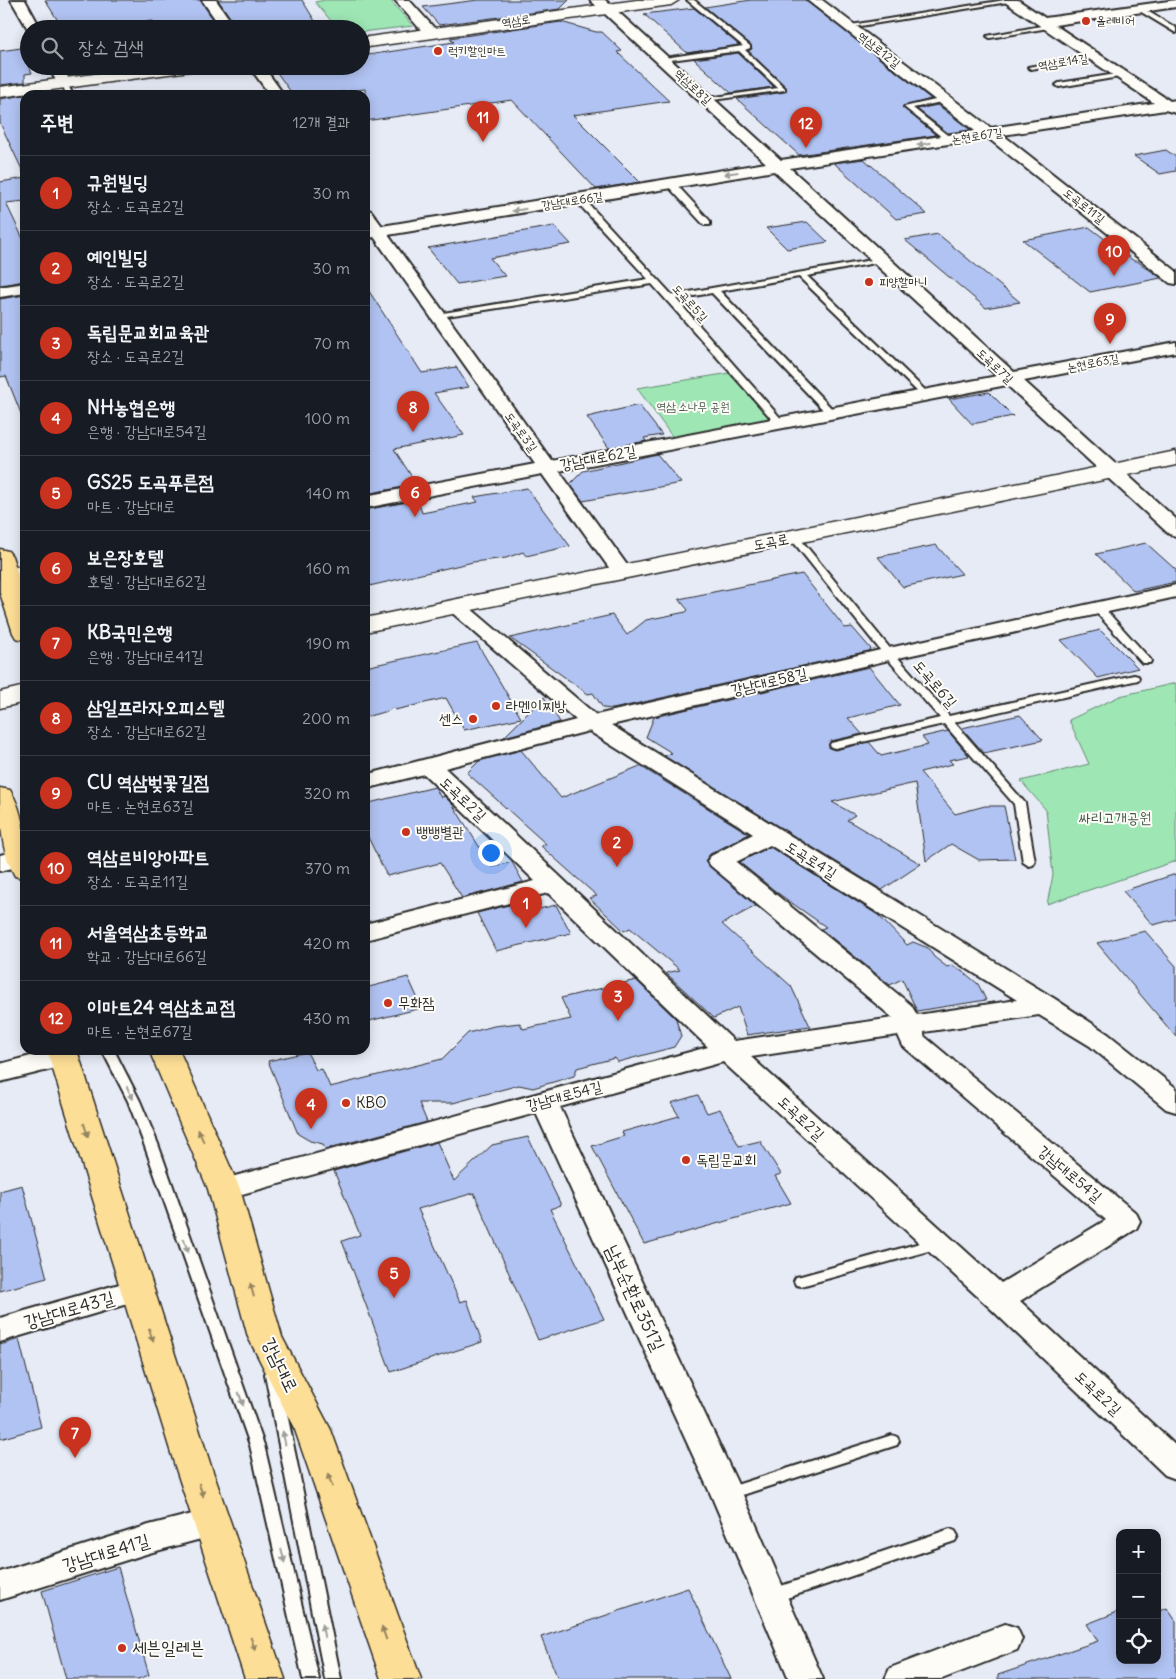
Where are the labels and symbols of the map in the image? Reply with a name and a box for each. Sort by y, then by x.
street label: 역삼로 [501,11,531,30]
place label: 올레비어 [1096,13,1135,28]
marker: 올레비어 [1080,15,1092,27]
street label: 역삼로12길 [855,28,904,71]
place label: 럭키할인마트 [448,43,506,58]
marker: 럭키할인마트 [432,45,444,57]
street label: 역삼로14길 [1037,50,1089,73]
street label: 역삼로8길 [672,66,715,108]
pin: 11 [467,101,499,142]
pin: 12 [790,107,822,148]
street label: 논현로67길 [950,124,1004,147]
one-way arrow [915,140,931,148]
one-way arrow [722,169,738,177]
street label: 도곡로11길 [1061,185,1108,227]
street label: 강남대로66길 [540,188,604,213]
one-way arrow [511,206,527,214]
pin: 10 [1098,235,1130,276]
place label: 피양할마니 [879,274,927,289]
marker: 피양할마니 [863,276,875,288]
street label: 도곡로5길 [670,281,711,325]
pin: 9 [1094,303,1126,344]
street label: 도곡로7길 [974,345,1017,387]
street label: 논현로63길 [1066,350,1120,375]
pin: 8 [397,391,429,432]
park label: 역삼 소나무 공원 [656,399,730,414]
street label: 도곡로3길 [502,409,541,455]
street label: 강남대로62길 [558,441,638,474]
pin: 6 [399,476,431,517]
street label: 도곡로 [751,529,790,554]
street label: 도곡로6길 [910,656,961,711]
street label: 강남대로58길 [729,664,809,700]
place label: 라멘이찌방 [506,696,567,715]
marker: 라멘이찌방 [490,700,502,712]
place label: 센스 [439,709,463,728]
marker: 센스 [467,713,479,725]
street label: 도곡로2길 [436,772,490,825]
park label: 싸리고개공원 [1079,808,1151,827]
place label: 뱅뱅별관 [416,822,464,841]
marker: 뱅뱅별관 [400,826,412,838]
pin: 2 [601,826,633,867]
street label: 도곡로4길 [782,836,840,883]
your location [478,840,504,866]
pin: 1 [510,887,542,928]
pin: 3 [602,980,634,1021]
place label: 무화잠 [398,993,434,1012]
marker: 무화잠 [382,997,394,1009]
street label: 강남대로54길 [524,1076,604,1115]
one-way arrow [126,1086,134,1101]
pin: 4 [295,1088,327,1129]
street label: 도곡로2길 [774,1091,828,1144]
place label: KBO [356,1093,387,1112]
marker: KBO [340,1097,352,1109]
one-way arrow [83,1123,91,1138]
one-way arrow [197,1129,205,1143]
street label: 강남대로54길 [1034,1141,1106,1206]
place label: 독립문교회 [696,1150,756,1169]
marker: 독립문교회 [680,1154,692,1166]
one-way arrow [183,1238,190,1253]
street label: 남부순환로351길 [601,1241,670,1355]
pin: 5 [378,1257,410,1298]
one-way arrow [247,1283,255,1298]
street label: 강남대로43길 [21,1286,117,1333]
one-way arrow [148,1328,156,1343]
street label: 강남대로 [257,1334,303,1396]
street label: 도곡로2길 [1071,1366,1125,1419]
one-way arrow [238,1391,245,1406]
pin: 7 [59,1417,91,1458]
one-way arrow [279,1429,287,1445]
one-way arrow [326,1472,334,1487]
one-way arrow [198,1482,205,1497]
street label: 강남대로41길 [60,1528,153,1577]
one-way arrow [279,1548,287,1564]
one-way arrow [319,1624,327,1639]
one-way arrow [380,1625,388,1640]
place label: 세븐일레븐 [132,1636,204,1659]
one-way arrow [249,1636,257,1651]
marker: 세븐일레븐 [116,1642,128,1654]

